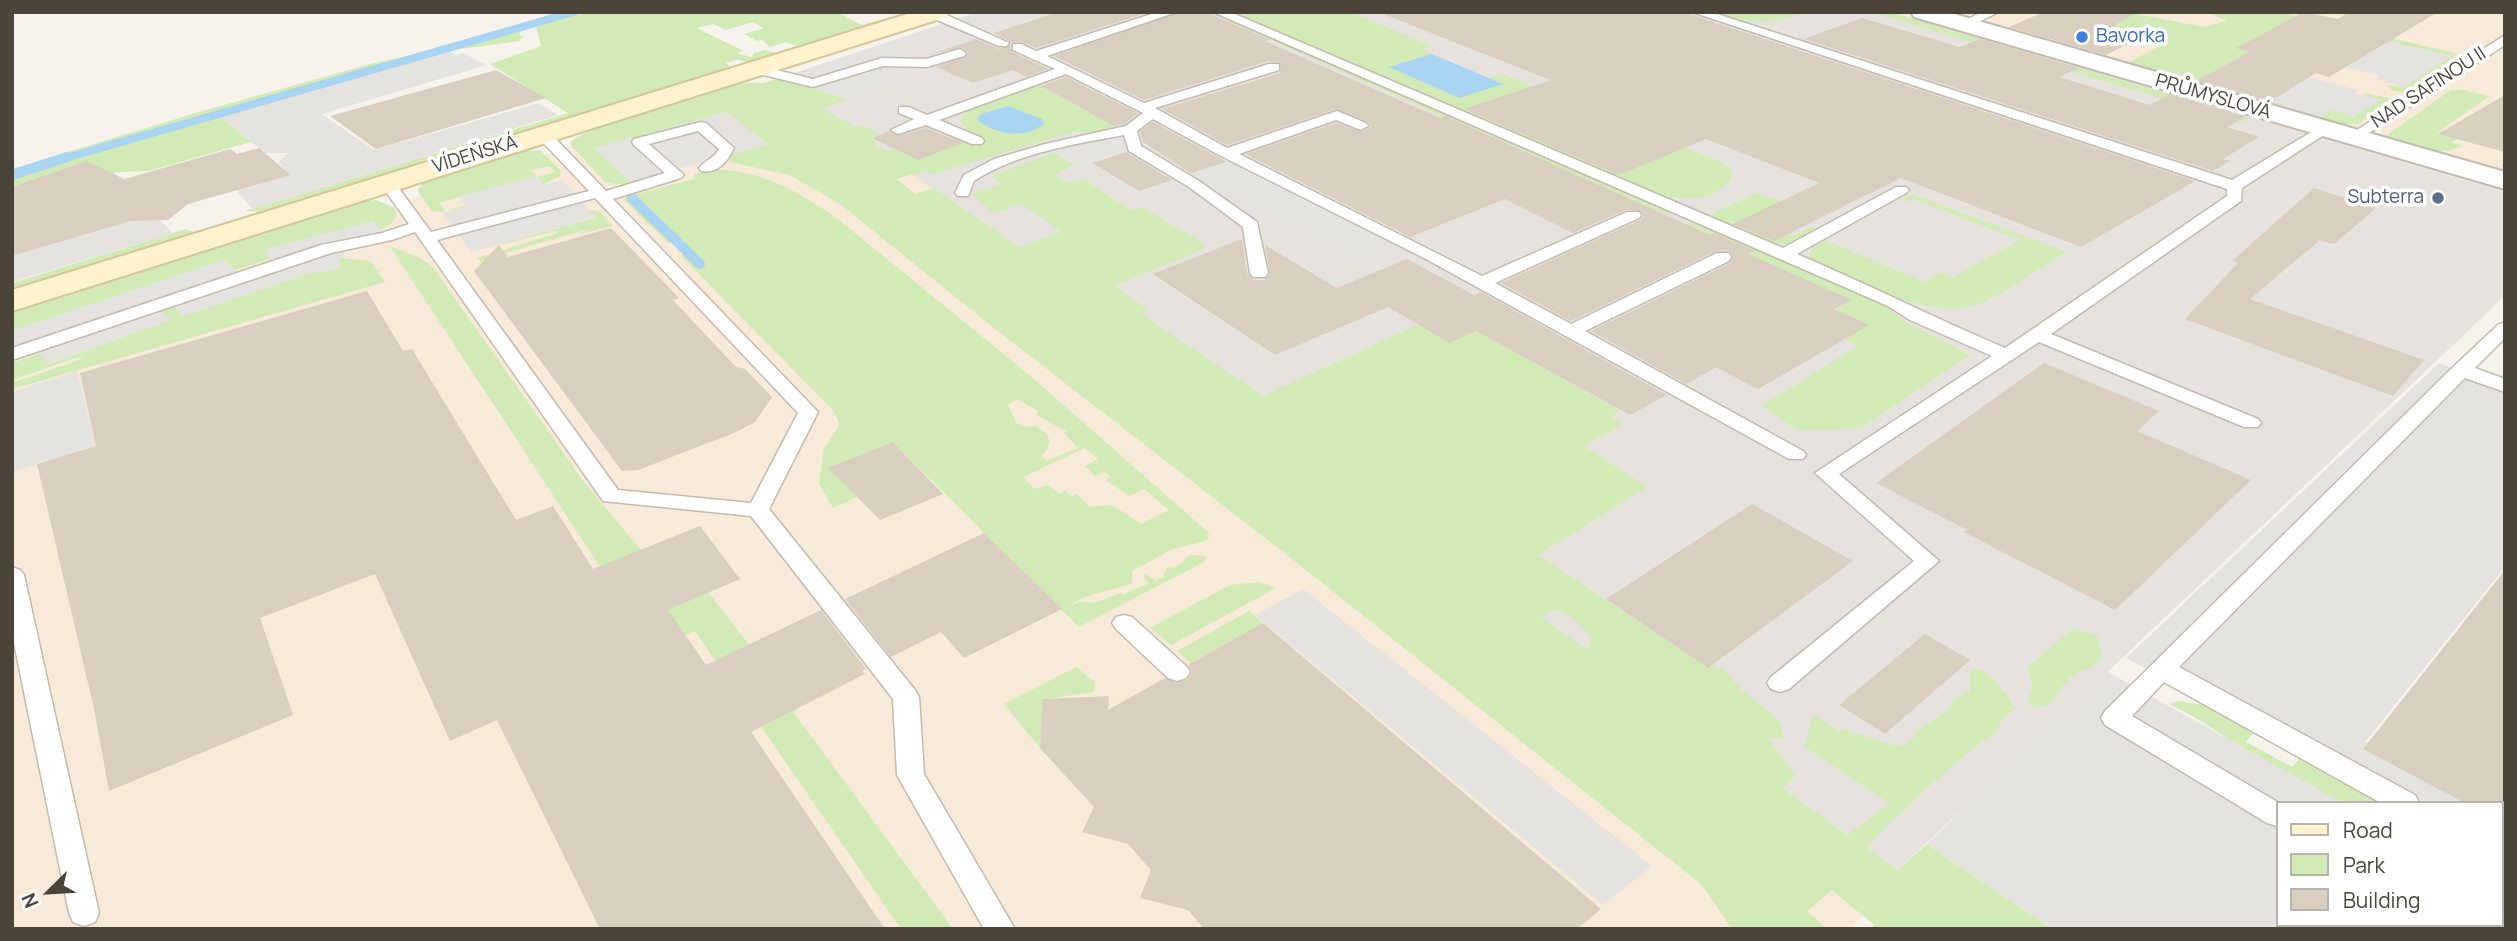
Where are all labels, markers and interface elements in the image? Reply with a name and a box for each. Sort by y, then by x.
place label: Bavorka [2096,26,2165,48]
marker: Bavorka [2074,29,2090,45]
street label: NAD SAFINOU II [2367,42,2491,134]
street label: PRŮMYSLOVÁ [2153,70,2273,124]
street label: VÍDEŇSKÁ [430,131,520,179]
place label: Subterra [2348,187,2424,209]
marker: Subterra [2430,190,2446,206]
legend [2276,801,2503,927]
text: Road [2343,816,2393,844]
text: Park [2343,851,2385,879]
north arrow [14,857,84,927]
text: Building [2343,886,2420,914]
text: N [15,889,44,912]

